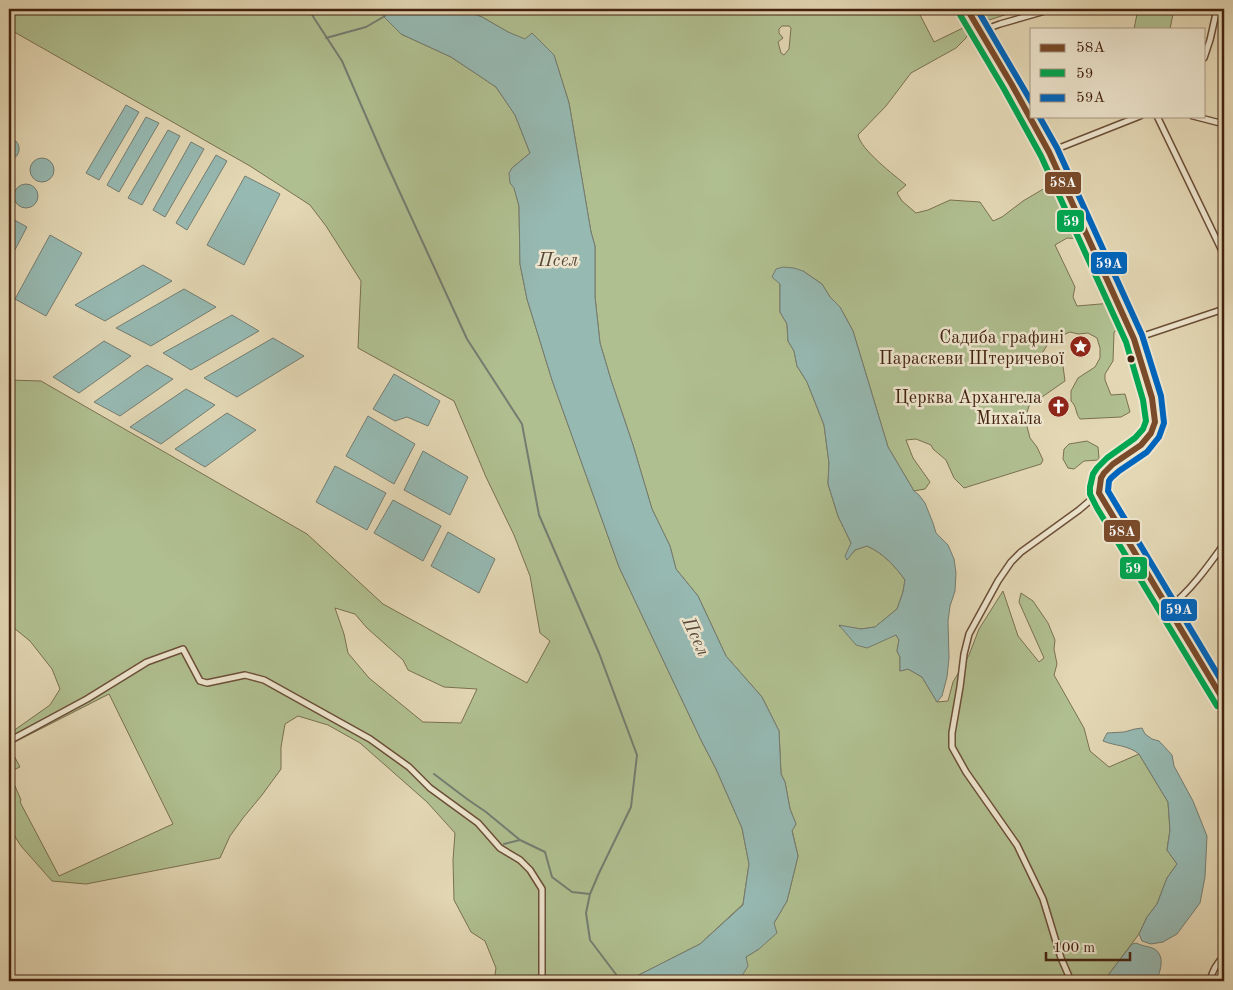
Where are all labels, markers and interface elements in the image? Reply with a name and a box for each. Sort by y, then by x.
legend [1030,28,1206,118]
text: 58А [1076,41,1105,56]
text: 59 [1076,67,1093,82]
text: 59А [1076,91,1105,106]
line badge: 58А [1044,171,1082,195]
text: 58А [1050,176,1077,190]
line badge: 59 [1056,209,1085,233]
text: 59 [1063,215,1079,229]
line badge: 59А [1090,251,1128,275]
water label: Псел [537,252,578,271]
text: 59А [1096,257,1123,271]
place label: Садиба графині Параскеви Штеричевої [879,329,1064,368]
place icon: Садиба графині Параскеви Штеричевої [1068,335,1092,359]
unlabelled marker [1126,354,1136,364]
place label: Церква Архангела Михаїла [894,389,1042,428]
church icon: Церква Архангела Михаїла [1046,395,1070,419]
line badge: 58А [1103,519,1141,543]
text: 58А [1109,525,1136,539]
line badge: 59 [1119,556,1148,580]
text: 59 [1125,562,1141,576]
line badge: 59А [1160,598,1198,622]
text: 59А [1166,603,1193,617]
water label: Псел [677,614,712,660]
scale bar [1046,930,1129,962]
text: 100 m [1053,941,1095,956]

